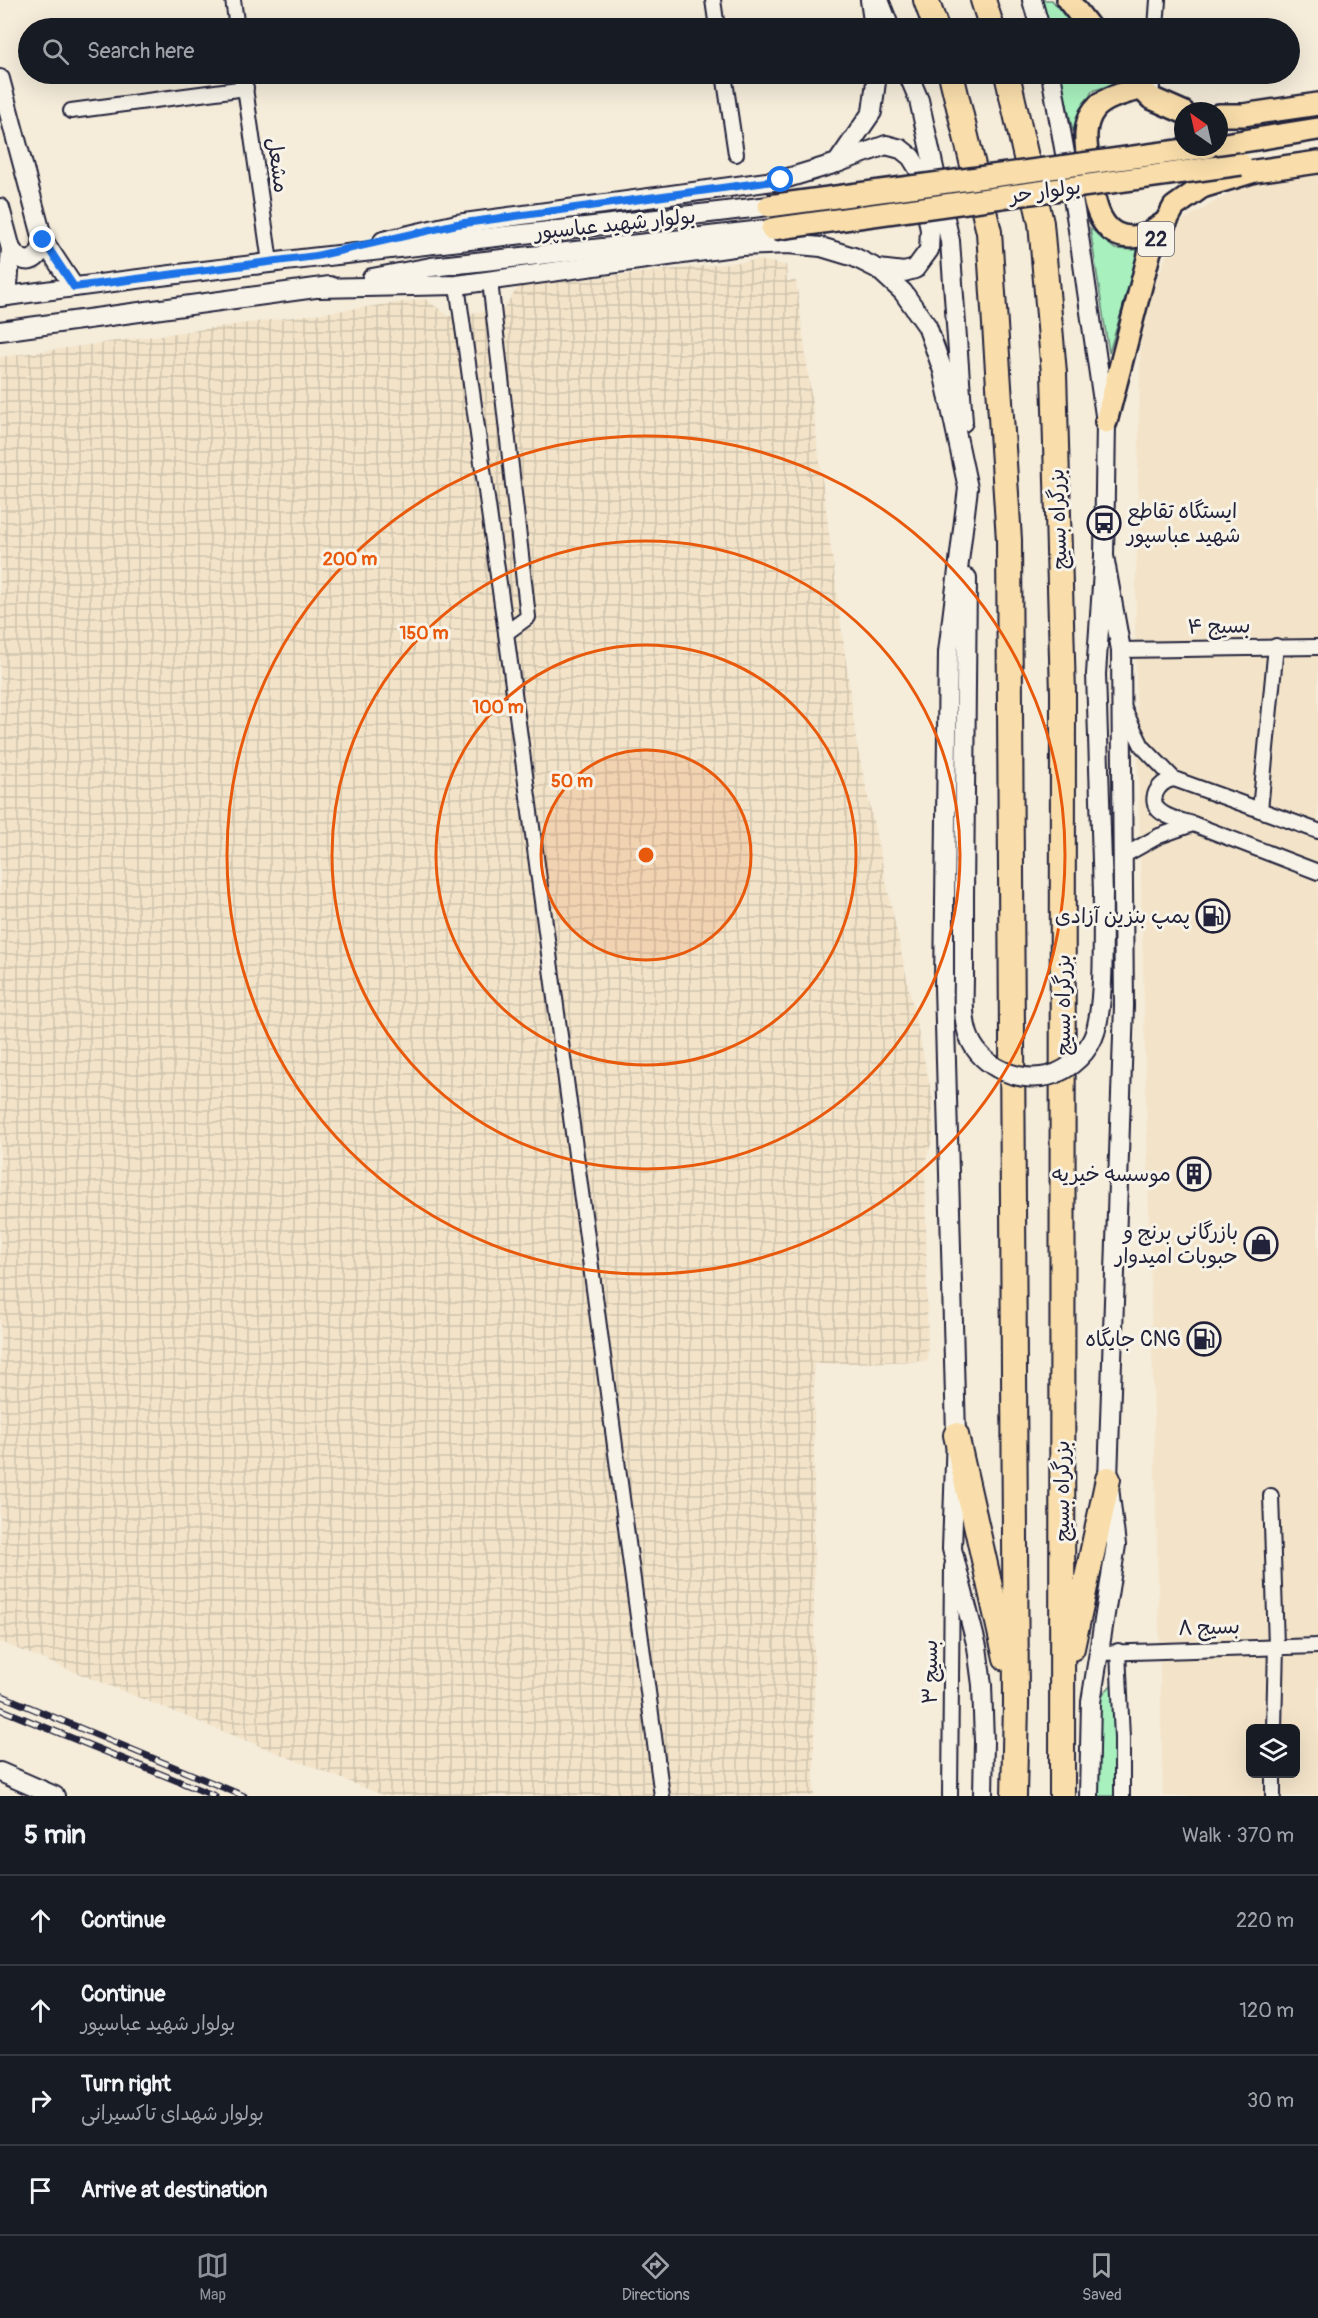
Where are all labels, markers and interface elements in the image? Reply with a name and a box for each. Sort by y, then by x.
search box [18,18,1300,84]
icon: search [39,35,72,68]
text: Search here [87,37,194,65]
north arrow [1174,102,1228,156]
street label: مشعل [260,136,295,195]
route start [767,166,793,192]
street label: بولوار حر [1006,173,1082,210]
street label: بولوار شهید عباسپور [531,203,697,247]
road number: 22 [1138,222,1174,256]
route end [29,226,55,252]
street label: بزرگراه بسیج [1043,468,1074,570]
place label: ایستگاه تقاطع شهید عباسپور [1125,498,1240,549]
bus stop icon: ایستگاه تقاطع شهید عباسپور [1086,505,1122,541]
text: 200 m [323,548,377,571]
street label: بسیج ۴ [1187,612,1251,641]
text: 150 m [400,622,449,645]
text: 100 m [472,696,524,719]
text: 50 m [551,770,593,793]
centre of rings [636,845,656,865]
fuel station icon: پمپ بنزین آزادی [1195,898,1231,934]
place label: پمپ بنزین آزادی [1055,903,1190,930]
street label: بزرگراه بسیج [1050,954,1077,1056]
building icon: موسسه خیریه [1176,1156,1212,1192]
place label: موسسه خیریه [1052,1161,1171,1188]
place label: بازرگانی برنج و حبوبات امیدوار [1113,1219,1238,1270]
shop icon: بازرگانی برنج و حبوبات امیدوار [1243,1226,1279,1262]
fuel station icon: جایگاه CNG [1186,1321,1222,1357]
place label: جایگاه CNG [1085,1326,1181,1353]
street label: بزرگراه بسیج [1049,1440,1076,1542]
street label: بسیج ۸ [1178,1613,1240,1642]
street label: بسیج ۳ [917,1640,944,1704]
map controls [1246,1724,1300,1778]
button: layers [1246,1724,1300,1778]
text: 5 min [24,1819,86,1851]
text: Walk · 370 m [1182,1823,1294,1848]
icon: ahead [24,1904,57,1937]
text: Continue [81,1906,165,1934]
text: 220 m [1236,1908,1294,1933]
text: Continue [81,1980,165,2008]
icon: ahead [24,1994,57,2027]
text: 120 m [1239,1998,1294,2023]
text: بولوار شهید عباسپور [81,2011,235,2036]
text: Turn right [81,2070,171,2098]
icon: right [24,2084,57,2117]
text: 30 m [1247,2088,1294,2113]
text: بولوار شهدای تاکسیرانی [81,2101,264,2126]
icon: arrive [24,2174,57,2207]
text: Arrive at destination [81,2176,267,2204]
tab: Map [196,2249,229,2305]
tab: Directions [622,2249,690,2305]
tab: Saved [1082,2249,1122,2305]

